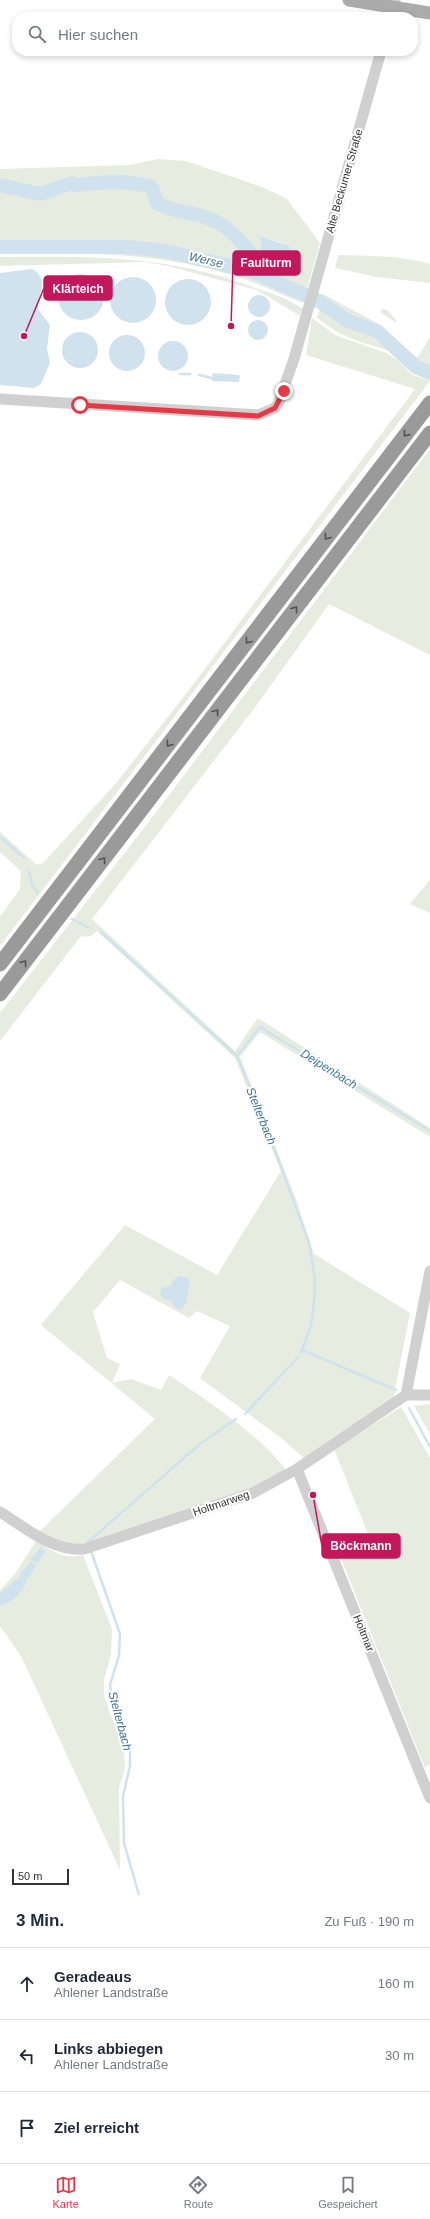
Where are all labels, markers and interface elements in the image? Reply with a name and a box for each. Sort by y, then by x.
search box [12,12,418,56]
icon: search [26,23,48,45]
text: Hier suchen [58,26,138,43]
street label: Alte Beckumer Straße [323,128,365,234]
water label: Werse [188,249,225,271]
callout: Faulturm [233,251,300,275]
text: Faulturm [240,256,292,270]
callout: Klärteich [44,276,112,300]
text: Klärteich [52,282,104,296]
route end [275,382,293,400]
route start [71,396,89,414]
one-way arrow [404,430,411,437]
one-way arrow [325,533,332,540]
one-way arrow [290,606,297,613]
one-way arrow [246,636,253,643]
one-way arrow [211,710,218,717]
one-way arrow [167,739,174,746]
one-way arrow [98,857,105,864]
one-way arrow [19,960,26,967]
water label: Deipenbach [298,1046,360,1092]
water label: Stelterbach [243,1085,279,1147]
street label: Holtmarweg [191,1488,251,1518]
callout: Böckmann [322,1534,400,1558]
text: Böckmann [330,1539,392,1553]
street label: Holtmar [351,1613,377,1653]
water label: Stelterbach [105,1690,135,1752]
scale bar [12,1867,69,1886]
text: 50 m [18,1870,42,1882]
text: 3 Min. [16,1911,64,1930]
text: Zu Fuß · 190 m [324,1914,414,1929]
text: Geradeaus [54,1968,132,1985]
icon: ahead [16,1973,38,1995]
text: 160 m [378,1976,414,1991]
text: Ahlener Landstraße [54,1985,168,2000]
text: Links abbiegen [54,2040,163,2057]
icon: left [16,2045,38,2067]
text: 30 m [385,2048,414,2063]
text: Ahlener Landstraße [54,2057,168,2072]
icon: arrive [16,2117,38,2139]
text: Ziel erreicht [54,2119,139,2136]
tab: Karte [53,2174,79,2210]
tab: Route [184,2174,213,2210]
tab: Gespeichert [318,2174,377,2210]

